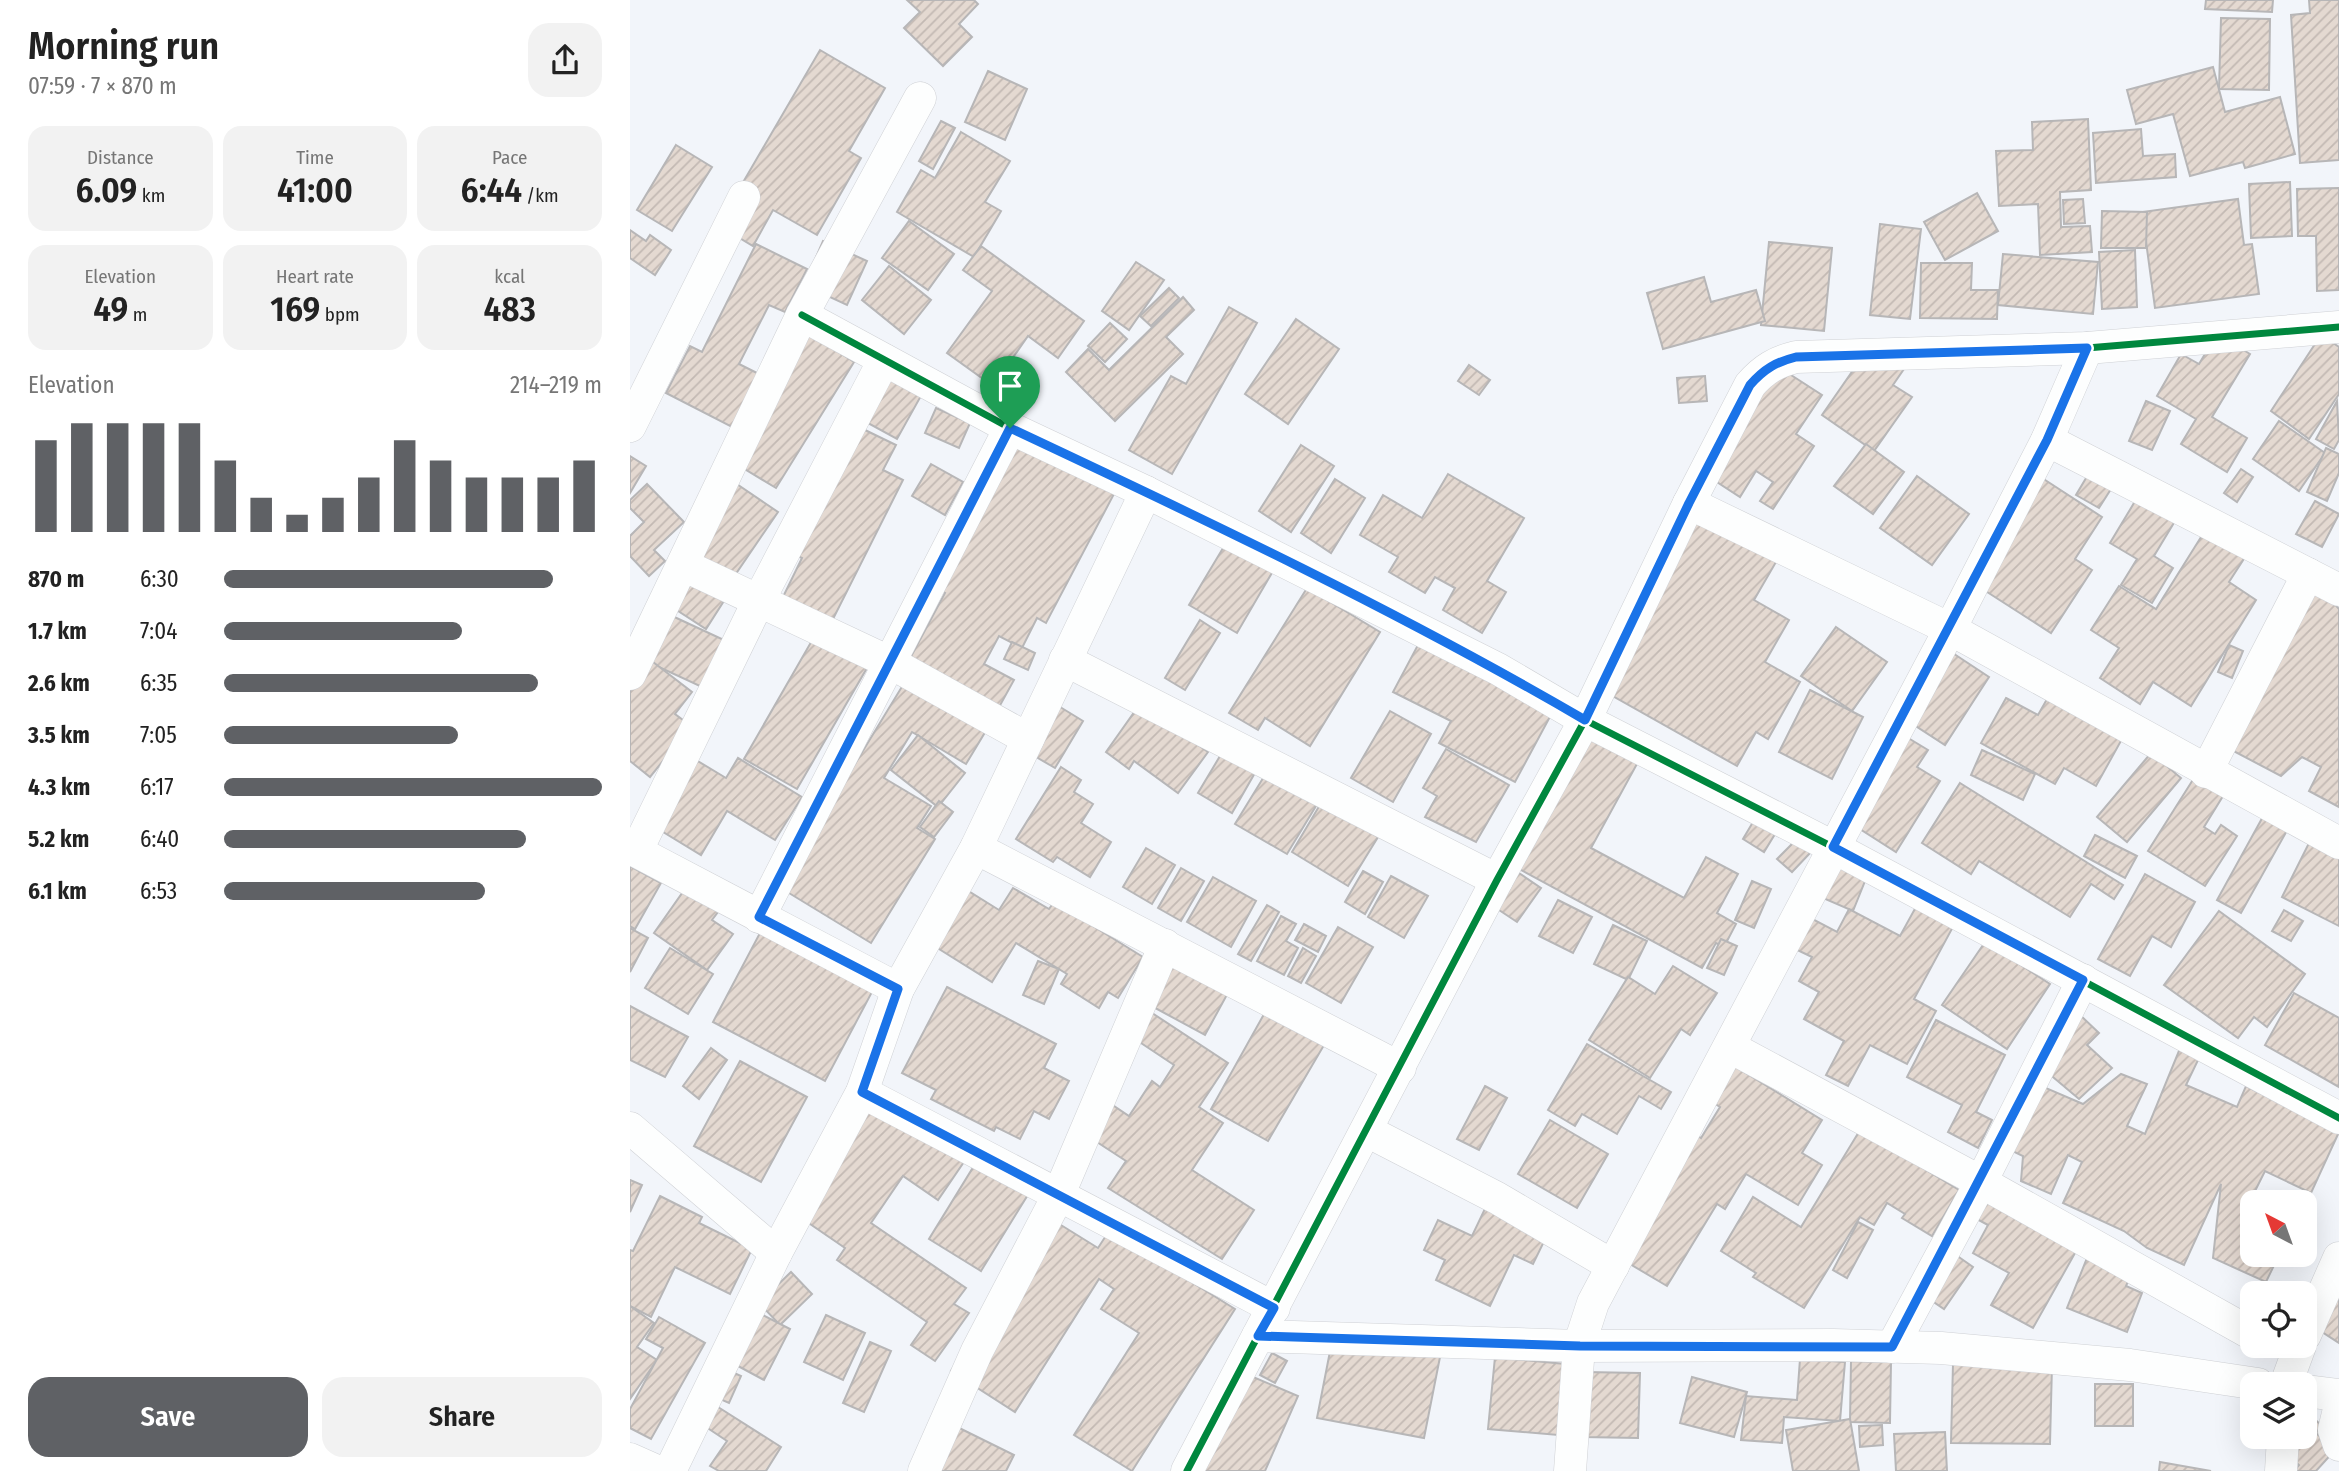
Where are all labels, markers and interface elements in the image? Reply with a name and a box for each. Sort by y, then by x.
text: Morning run [28,23,219,69]
button: share [528,23,602,97]
text: 07:59 · 7 × 870 m [28,72,177,100]
text: Distance [87,146,154,169]
text: Time [296,146,334,169]
text: Pace [492,146,527,169]
text: 6.09 [75,169,137,211]
text: 41:00 [277,169,353,211]
text: 6:44 [461,169,522,211]
text: km [137,184,165,207]
text: /km [522,184,559,207]
text: Elevation [85,265,156,288]
text: Heart rate [276,265,354,288]
text: kcal [494,265,525,288]
text: 49 [93,288,128,330]
text: 169 [270,288,320,330]
text: 483 [483,288,536,330]
text: m [128,303,147,326]
text: bpm [320,303,360,326]
pin [980,356,1040,428]
icon: arrive [991,367,1029,405]
text: Elevation [28,371,115,399]
text: 214–219 m [510,371,602,399]
text: 870 m [28,565,84,593]
text: 6:30 [140,565,179,593]
text: 1.7 km [28,617,87,645]
text: 7:04 [140,617,177,645]
text: 2.6 km [28,669,90,697]
text: 6:35 [140,669,177,697]
text: 3.5 km [28,721,90,749]
text: 7:05 [140,721,177,749]
text: 4.3 km [28,773,90,801]
text: 6:17 [140,773,174,801]
text: 5.2 km [28,825,89,853]
text: 6:40 [140,825,179,853]
text: 6.1 km [28,877,87,905]
text: 6:53 [140,877,177,905]
north arrow [2240,1190,2317,1267]
map controls [2240,1190,2317,1449]
button: locate [2240,1281,2317,1358]
button: layers [2240,1372,2317,1449]
button: Save [28,1377,308,1457]
button: Share [322,1377,602,1457]

